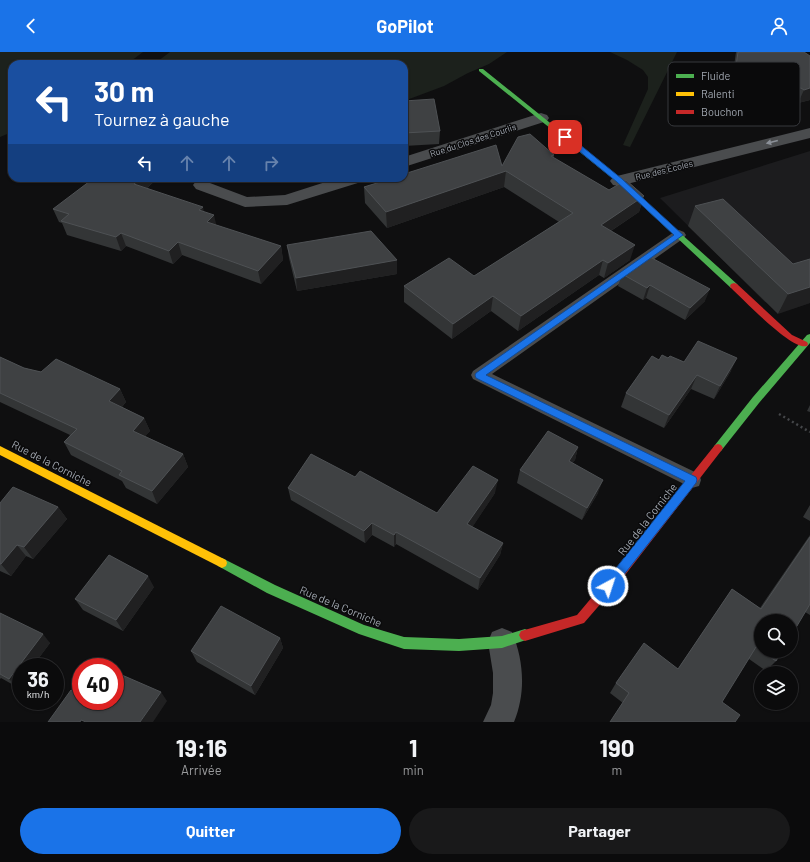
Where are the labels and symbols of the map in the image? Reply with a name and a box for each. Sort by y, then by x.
legend [668,62,800,126]
text: Fluide [701,69,730,82]
text: Ralenti [701,87,735,100]
text: Bouchon [701,105,743,118]
pin [548,120,582,154]
street label: Rue du Clos des Courlis [429,121,517,159]
one-way arrow [766,140,778,146]
street label: Rue des Écoles [634,158,694,182]
street label: Rue de la Corniche [10,437,94,489]
street label: Rue de la Corniche [615,480,679,558]
position arrow [587,565,629,607]
street label: Rue de la Corniche [298,583,384,629]
speed limit sign: 40 [72,658,124,710]

